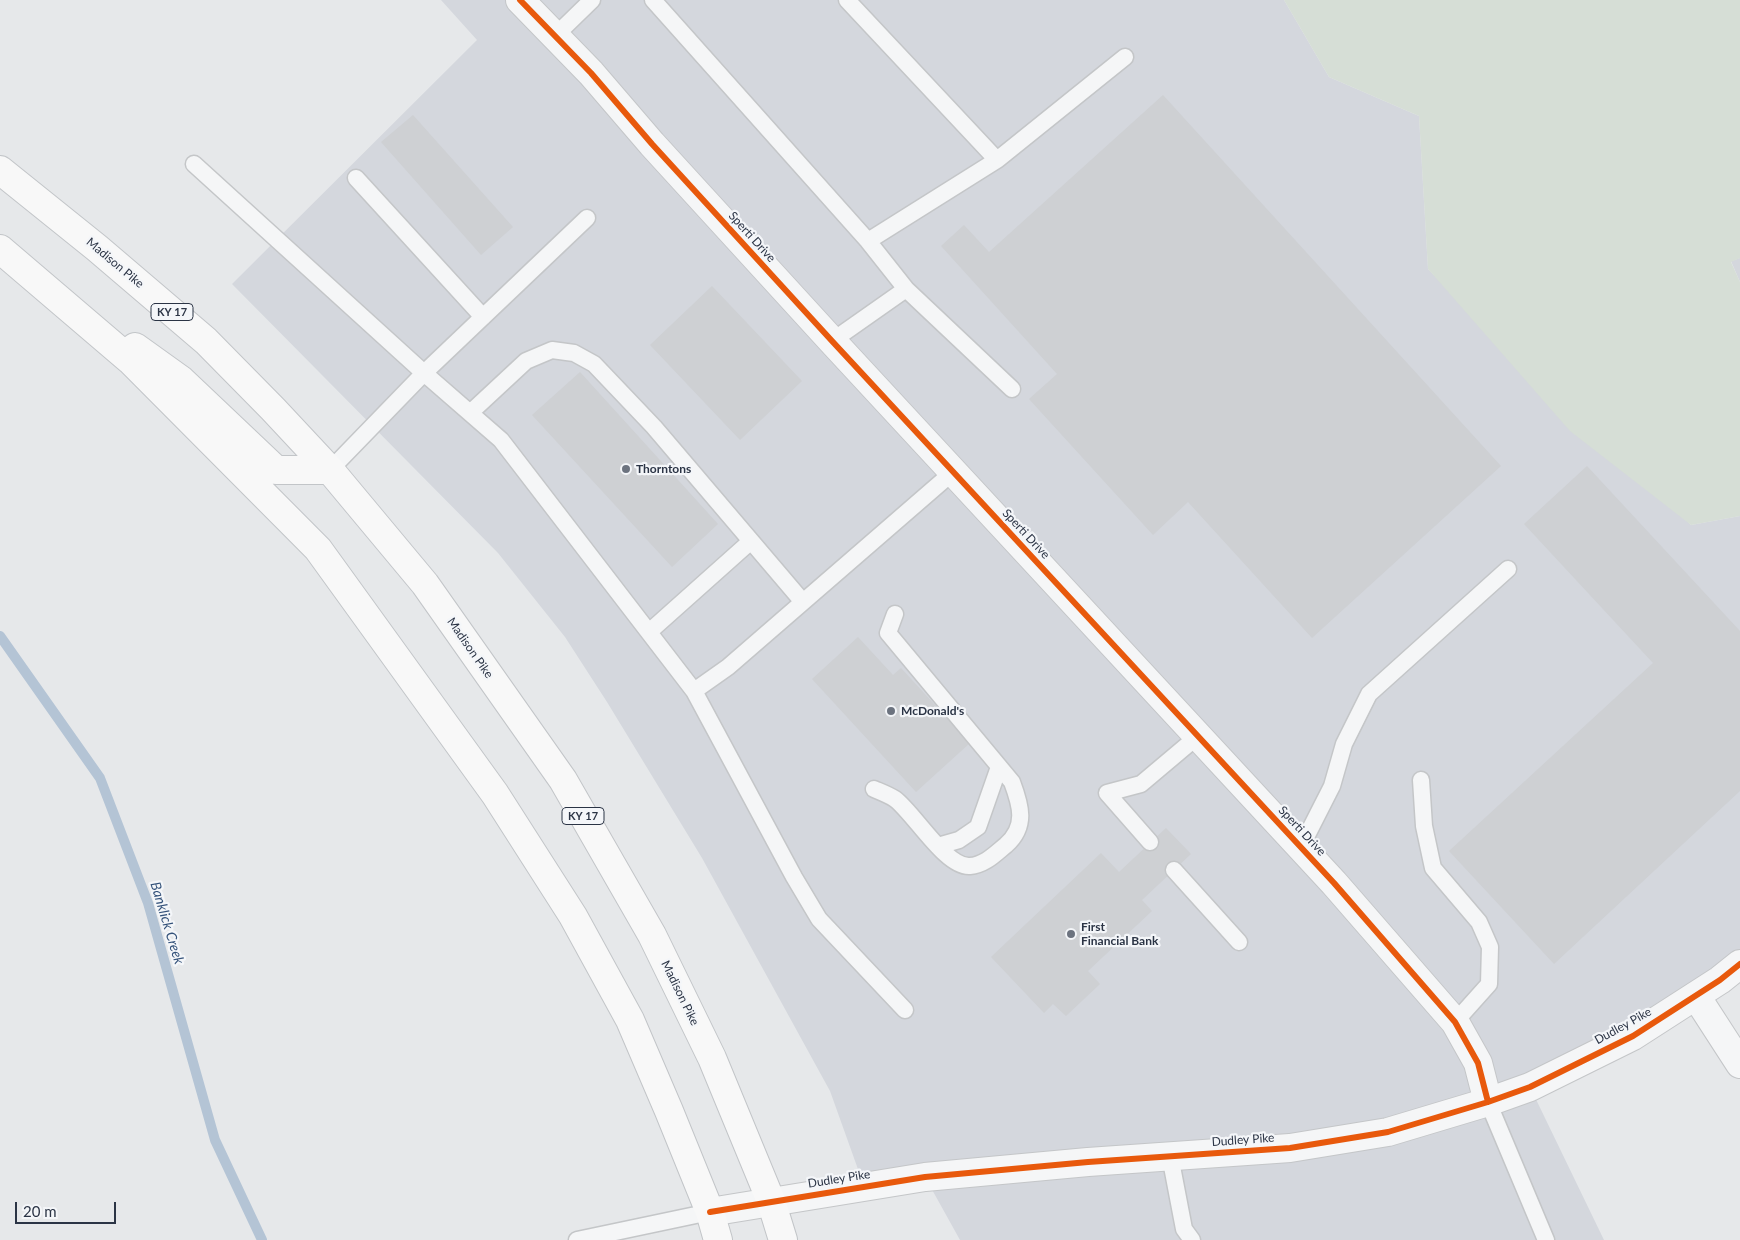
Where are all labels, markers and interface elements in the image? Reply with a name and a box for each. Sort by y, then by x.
street label: Sperti Drive [726,209,778,265]
street label: Madison Pike [83,235,147,291]
road number: KY 17 [151,304,193,320]
place label: Thorntons [636,462,691,476]
marker: Thorntons [620,463,632,475]
street label: Sperti Drive [999,506,1053,562]
street label: Madison Pike [444,615,496,681]
place label: McDonald's [901,704,964,718]
marker: McDonald's [885,705,897,717]
street label: Sperti Drive [1275,803,1329,859]
road number: KY 17 [562,808,604,824]
water label: Banklick Creek [146,880,188,966]
place label: First Financial Bank [1081,920,1158,948]
marker: First Financial Bank [1065,928,1077,940]
street label: Madison Pike [658,958,702,1028]
street label: Dudley Pike [1592,1004,1654,1048]
street label: Dudley Pike [1211,1131,1275,1149]
street label: Dudley Pike [807,1167,871,1191]
scale bar [18,1192,119,1224]
text: 20 m [23,1202,57,1220]

